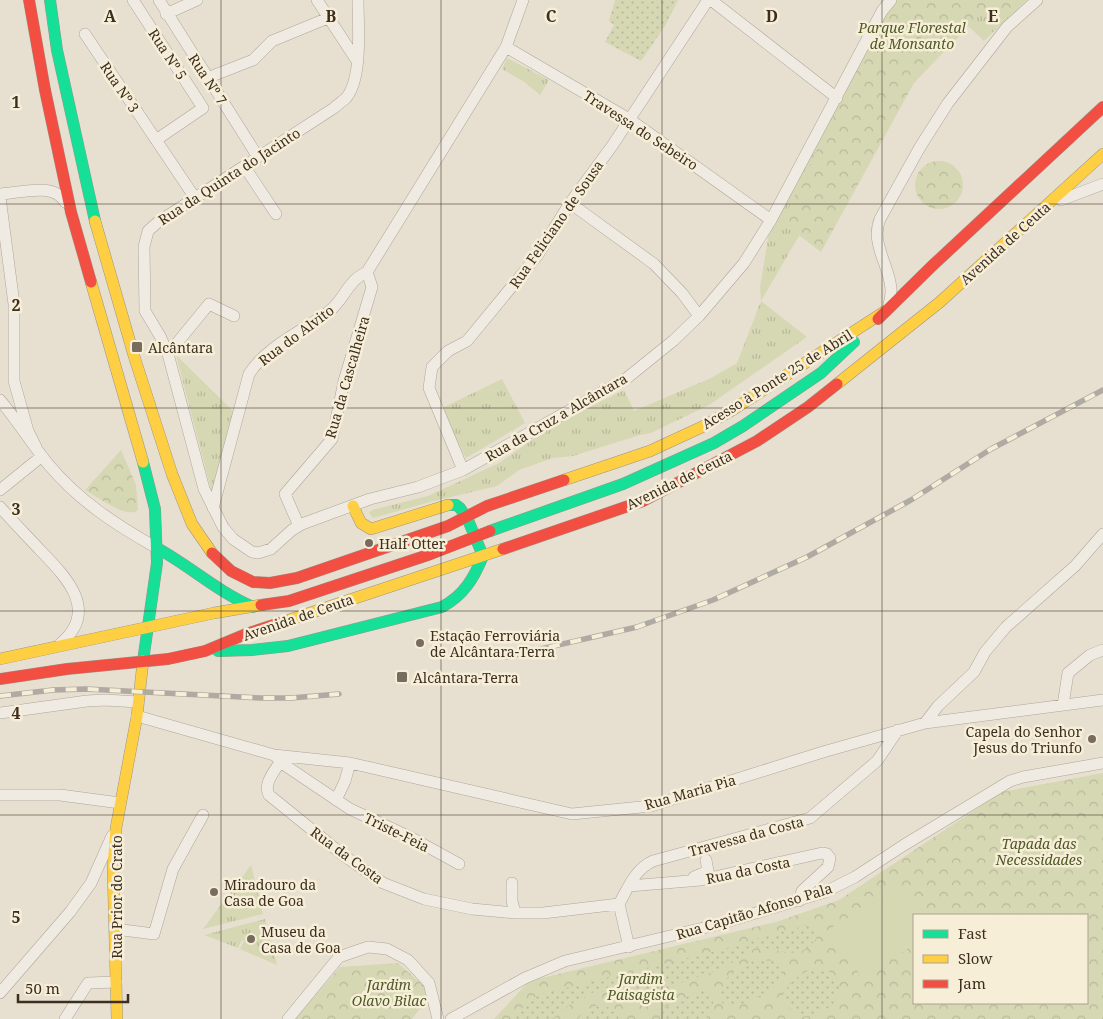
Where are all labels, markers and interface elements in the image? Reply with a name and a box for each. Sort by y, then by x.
text: A [104,5,117,27]
text: B [326,5,337,27]
text: C [546,5,557,27]
text: D [766,5,778,27]
text: E [988,5,998,27]
park label: Parque Florestal de Monsanto [857,18,967,53]
street label: Rua Nº 5 [144,25,192,83]
street label: Rua Nº 7 [184,50,232,108]
street label: Rua Nº 3 [96,58,144,116]
street label: Travessa do Sebeiro [580,86,702,174]
text: 1 [11,91,21,113]
street label: Rua da Quinta do Jacinto [154,123,304,229]
street label: Rua Feliciano de Sousa [505,156,607,292]
street label: Avenida de Ceuta [956,197,1054,289]
text: 2 [11,294,21,316]
street label: Rua do Alvito [254,300,338,370]
street label: Rua da Cascalheira [320,313,374,441]
street label: Acesso à Ponte 25 de Abril [698,324,857,433]
place label: Alcântara [148,338,213,357]
marker: Alcântara [130,340,144,354]
street label: Rua da Cruz a Alcântara [481,368,631,466]
street label: Avenida de Ceuta [623,446,735,514]
text: 3 [11,498,21,520]
place label: Half Otter [379,534,446,553]
marker: Half Otter [363,537,375,549]
street label: Avenida de Ceuta [240,589,356,645]
place label: Estação Ferroviária de Alcântara-Terra [430,626,560,661]
marker: Estação Ferroviária de Alcântara-Terra [414,637,426,649]
place label: Alcântara-Terra [413,668,519,687]
marker: Alcântara-Terra [395,670,409,684]
text: 4 [11,702,21,724]
place label: Capela do Senhor Jesus do Triunfo [966,722,1082,757]
marker: Capela do Senhor Jesus do Triunfo [1086,733,1098,745]
street label: Rua Maria Pia [642,770,738,814]
street label: Triste-Feia [361,808,433,856]
street label: Travessa da Costa [686,811,806,861]
street label: Rua da Costa [307,822,387,888]
park label: Tapada das Necessidades [995,834,1083,869]
street label: Rua Prior do Crato [107,835,126,959]
street label: Rua da Costa [704,852,792,888]
place label: Miradouro da Casa de Goa [224,875,316,910]
street label: Rua Capitão Afonso Pala [674,878,835,944]
marker: Miradouro da Casa de Goa [208,886,220,898]
text: 5 [11,906,21,928]
legend [913,914,1088,1004]
place label: Museu da Casa de Goa [261,922,341,957]
text: Fast [958,923,987,943]
marker: Museu da Casa de Goa [245,933,257,945]
text: Slow [958,948,992,968]
park label: Jardim Paisagista [606,969,676,1004]
scale bar [18,972,128,1004]
text: Jam [957,973,986,993]
park label: Jardim Olavo Bilac [352,975,426,1010]
text: 50 m [25,978,60,998]

